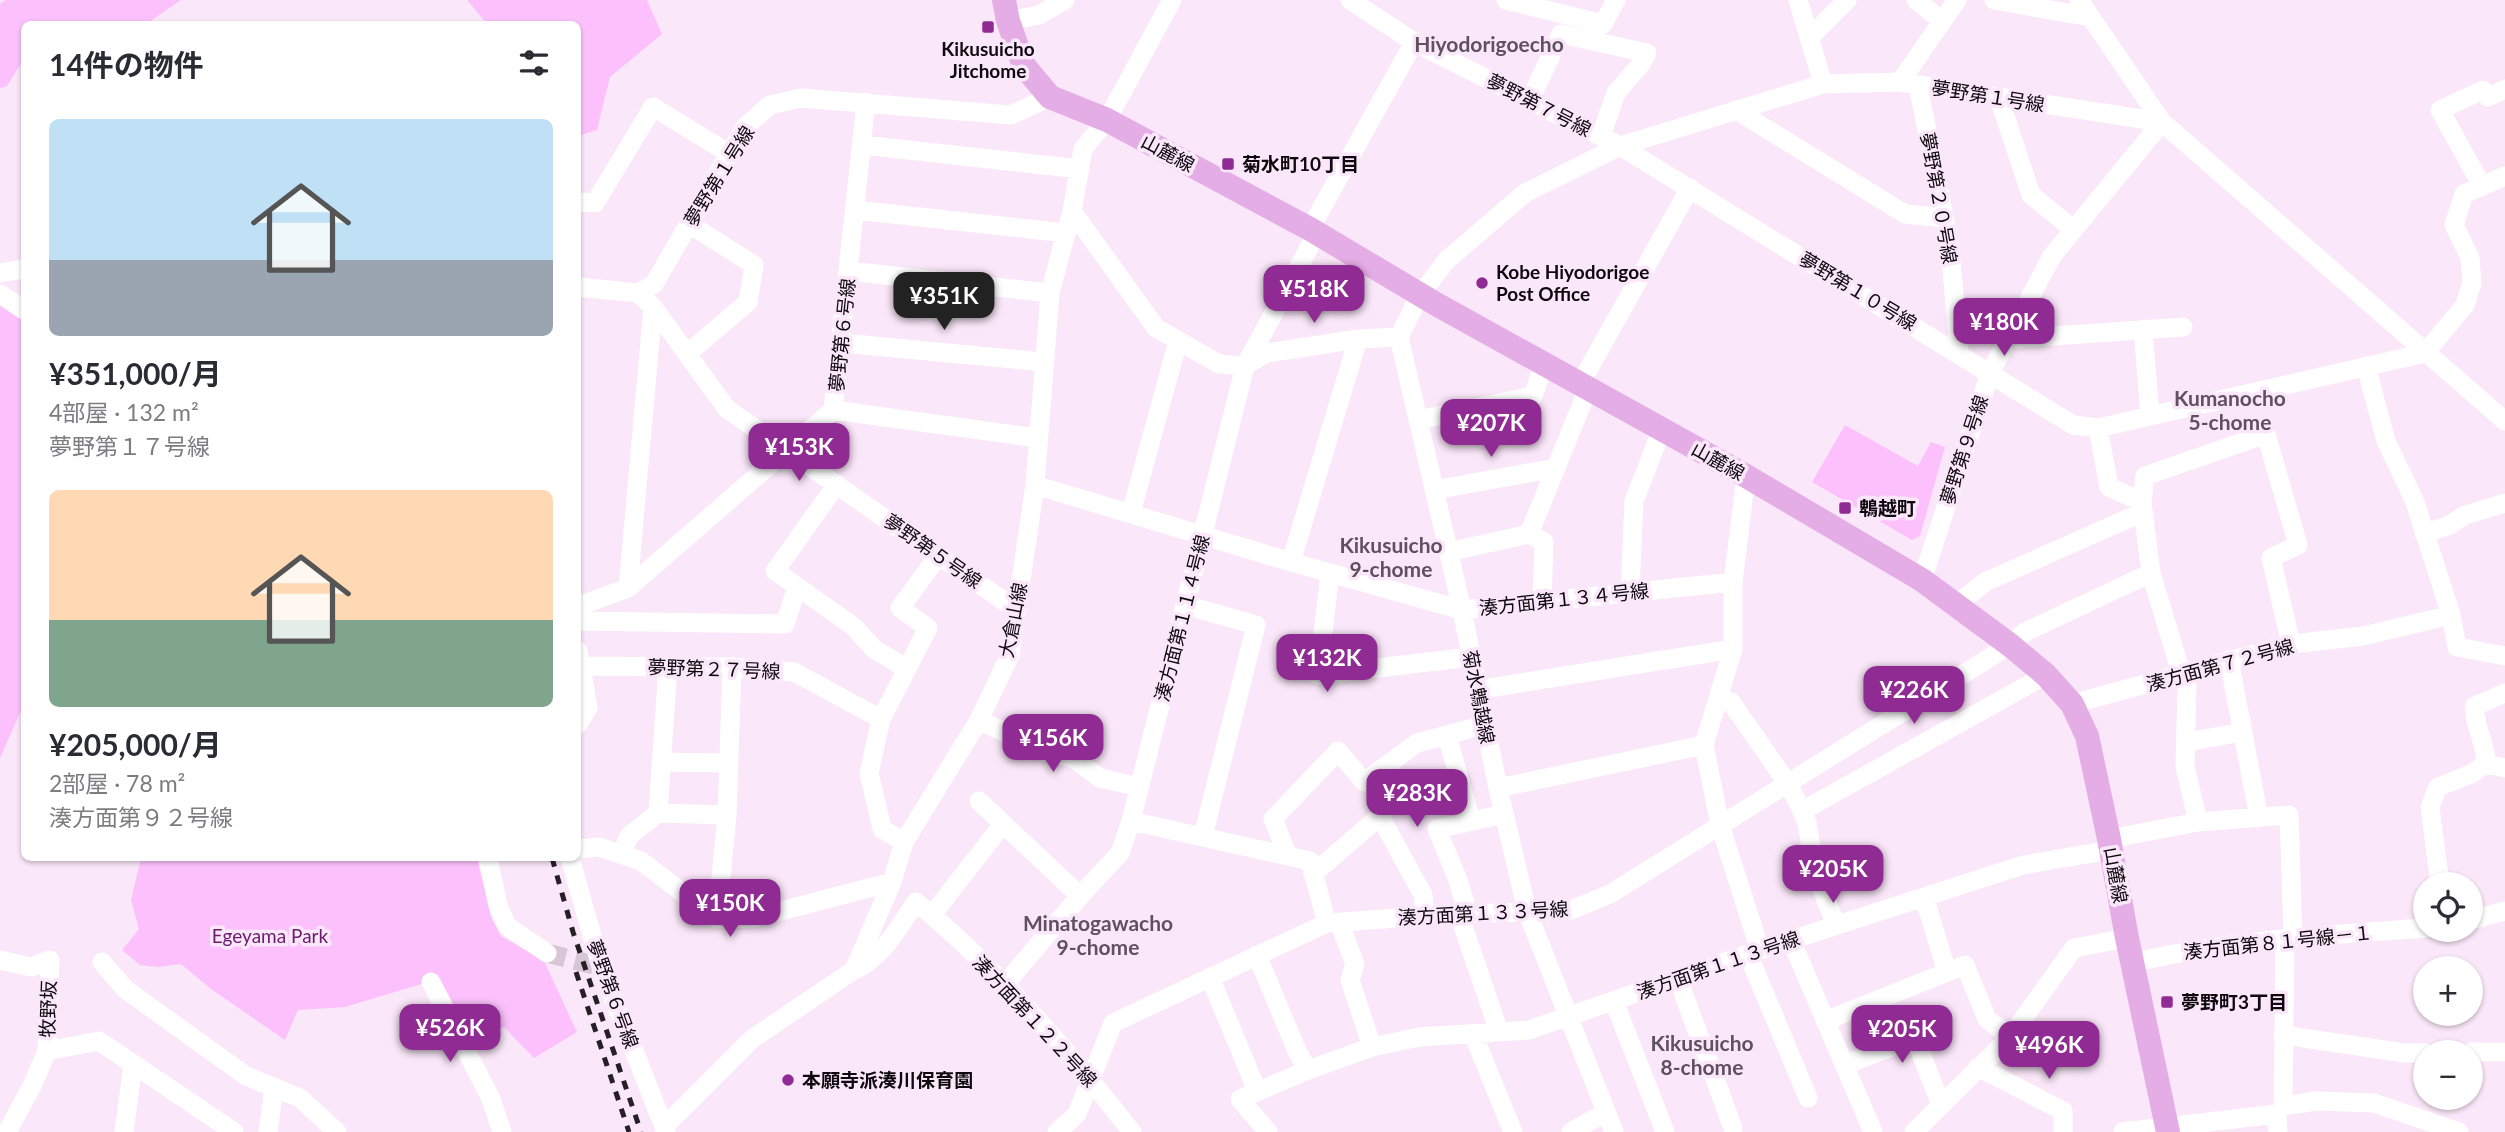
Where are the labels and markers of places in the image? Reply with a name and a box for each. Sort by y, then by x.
marker: Kikusuicho Jitchome [980,19,996,35]
place label: Kikusuicho Jitchome [941,37,1035,82]
place label: 菊水町10丁目 [1242,152,1359,175]
marker: 菊水町10丁目 [1220,156,1236,172]
place label: Kobe Hiyodorigoe Post Office [1496,260,1649,305]
pin: ¥518K [1265,266,1363,325]
pin: ¥351K [895,272,993,332]
marker: Kobe Hiyodorigoe Post Office [1474,275,1490,291]
pin: ¥180K [1955,298,2053,358]
pin: ¥207K [1442,400,1540,459]
pin: ¥153K [750,424,848,483]
place label: 鵯越町 [1859,496,1916,519]
marker: 鵯越町 [1837,500,1853,516]
pin: ¥132K [1278,634,1376,694]
pin: ¥226K [1865,666,1963,726]
pin: ¥156K [1004,714,1102,774]
pin: ¥283K [1368,770,1466,829]
pin: ¥205K [1784,846,1882,905]
pin: ¥150K [681,880,779,939]
place label: 夢野町3丁目 [2181,990,2287,1013]
marker: 夢野町3丁目 [2159,994,2175,1010]
pin: ¥526K [401,1004,499,1064]
pin: ¥205K [1853,1006,1951,1065]
pin: ¥496K [2000,1021,2098,1081]
place label: 本願寺派湊川保育園 [802,1068,973,1091]
marker: 本願寺派湊川保育園 [780,1072,796,1088]

